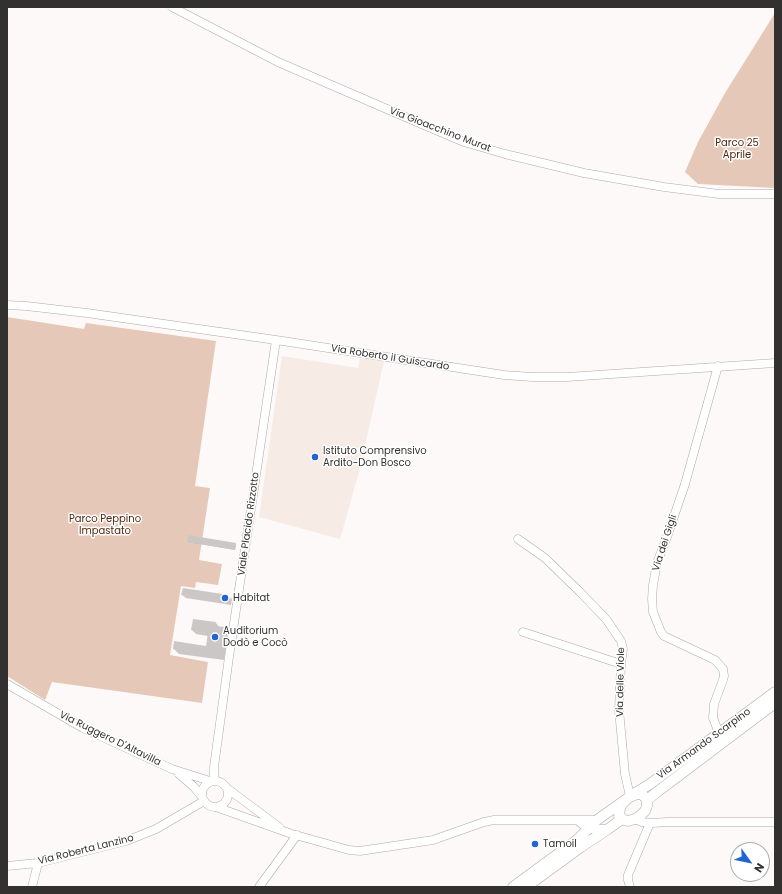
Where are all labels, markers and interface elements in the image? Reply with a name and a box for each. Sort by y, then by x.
street label: Via Gioacchino Murat [388,105,492,155]
park label: Parco 25 Aprile [715,137,759,160]
street label: Via Roberto il Guiscardo [330,343,450,373]
place label: Istituto Comprensivo Ardito-Don Bosco [323,445,427,468]
marker: Istituto Comprensivo Ardito-Don Bosco [310,452,320,462]
street label: Viale Placido Rizzotto [236,471,262,577]
park label: Parco Peppino Impastato [69,513,141,536]
street label: Via dei Gigli [650,513,680,573]
place label: Habitat [233,592,270,604]
marker: Habitat [220,593,230,603]
place label: Auditorium Dodò e Cocò [223,625,288,648]
marker: Auditorium Dodò e Cocò [210,632,220,642]
street label: Via delle Viole [614,647,628,717]
street label: Via Armando Scarpino [655,706,753,782]
street label: Via Ruggero D'Altavilla [57,709,163,769]
street label: Via Roberta Lanzino [37,832,135,868]
place label: Tamoil [543,838,577,850]
marker: Tamoil [530,839,540,849]
north arrow [730,842,770,882]
text: N [750,860,768,876]

